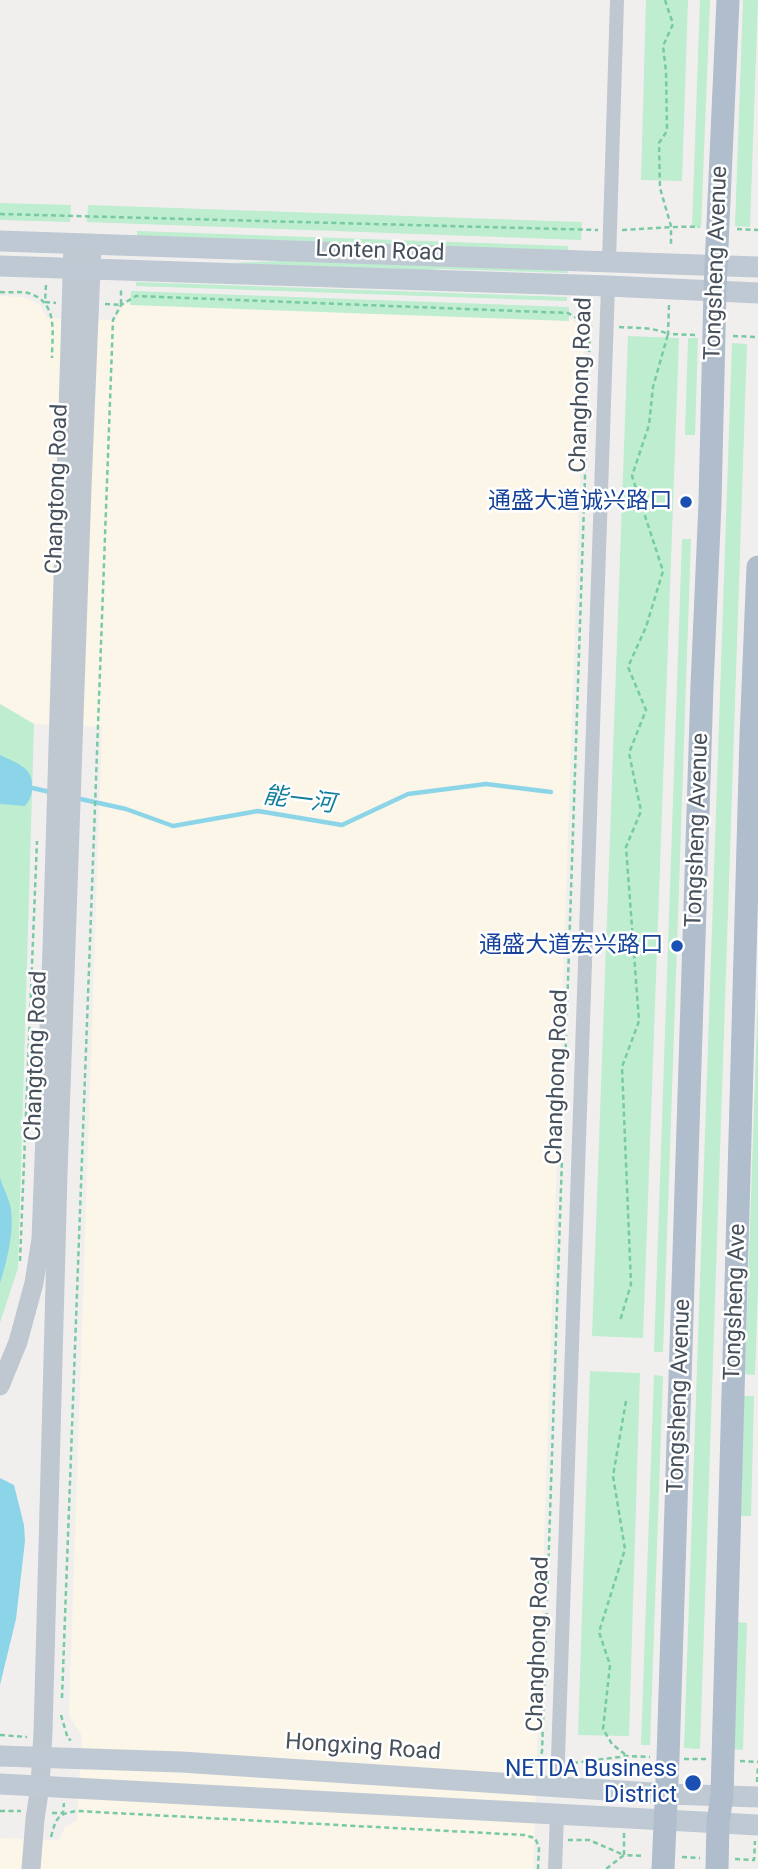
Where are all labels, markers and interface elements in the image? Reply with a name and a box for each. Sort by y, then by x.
street label: Tongsheng Avenue [700,165,734,361]
street label: Lonten Road [315,236,445,268]
street label: Changhong Road [565,297,599,473]
street label: Changtong Road [41,403,75,575]
place label: 通盛大道诚兴路口 [488,488,672,516]
marker: 通盛大道诚兴路口 [678,494,694,510]
street label: Tongsheng Avenue [681,732,715,928]
water label: 能一河 [262,782,336,820]
place label: 通盛大道宏兴路口 [479,932,663,960]
marker: 通盛大道宏兴路口 [669,938,685,954]
street label: Changtong Road [20,970,54,1142]
street label: Changhong Road [541,989,575,1165]
street label: Tongsheng Ave [719,1223,753,1381]
street label: Tongsheng Avenue [663,1298,697,1494]
street label: Changhong Road [522,1556,556,1732]
street label: Hongxing Road [284,1729,442,1767]
place label: NETDA Business District [505,1756,677,1810]
marker: NETDA Business District [683,1773,703,1793]

